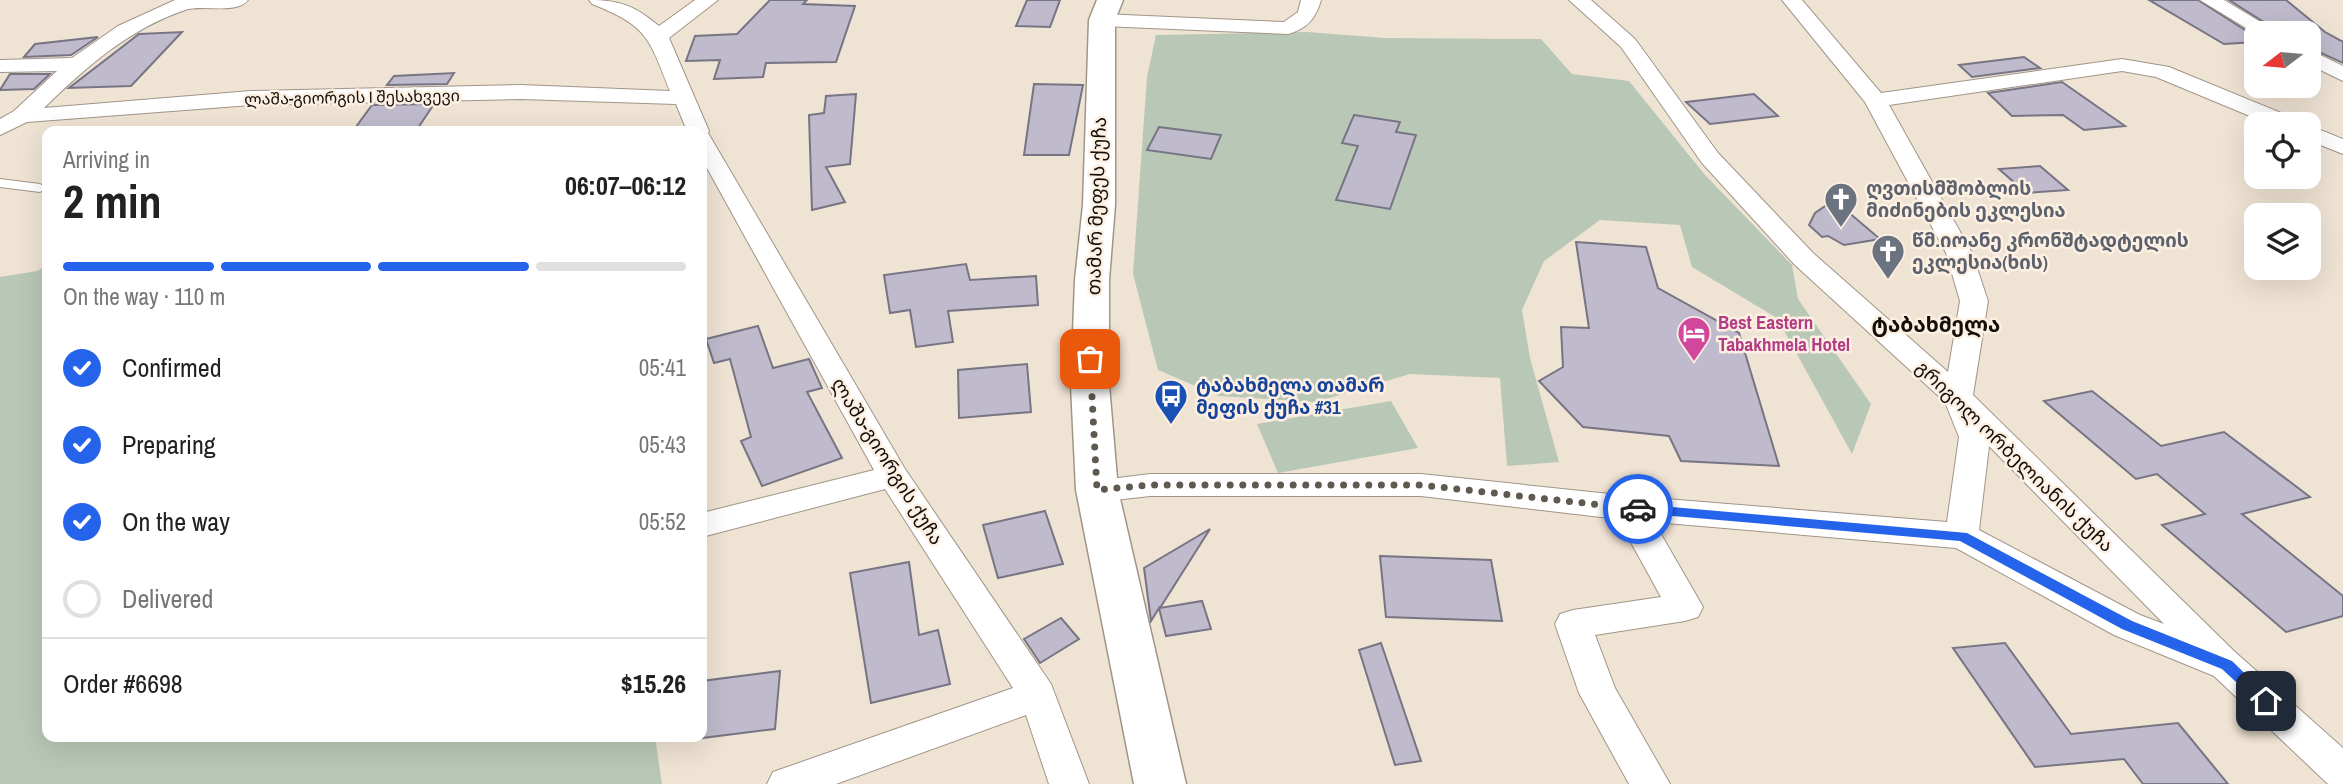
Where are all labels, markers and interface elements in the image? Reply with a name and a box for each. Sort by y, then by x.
north arrow [2244,21,2320,98]
map controls [2244,21,2321,280]
street label: ლაშა-გიორგის I შესახვევი [244,84,460,110]
button: locate [2244,112,2321,189]
street label: თამარ მეფეს ქუჩა [1080,116,1112,296]
text: Arriving in [63,144,150,175]
text: 06:07–06:12 [565,168,686,203]
text: 2 min [63,170,162,232]
place label: ღვთისმშობლის მიძინების ეკლესია [1866,175,2066,223]
church icon: ღვთისმშობლის მიძინების ეკლესია [1822,180,1860,229]
button: layers [2244,203,2321,280]
place label: წმ.იოანე კრონშტადტელის ეკლესია(ხის) [1912,227,2189,275]
church icon: წმ.იოანე კრონშტადტელის ეკლესია(ხის) [1869,232,1907,281]
text: On the way · 110 m [63,281,225,312]
place label: Best Eastern Tabakhmela Hotel [1718,309,1850,357]
district label: ტაბახმელა [1872,310,2000,339]
hotel icon: Best Eastern Tabakhmela Hotel [1675,314,1713,363]
pin [1060,329,1120,389]
icon: bag [1071,340,1109,378]
icon: check [63,349,101,387]
text: Confirmed [122,350,222,385]
text: 05:41 [639,352,686,383]
street label: გრიგოლ ორბელიანის ქუჩა [1910,354,2120,558]
street label: ლაშა-გიორგის ქუჩა [826,372,950,550]
place label: ტაბახმელა თამარ მეფის ქუჩა #31 [1196,372,1385,420]
bus stop icon: ტაბახმელა თამარ მეფის ქუჩა #31 [1152,377,1190,426]
icon: check [63,426,101,464]
text: Preparing [122,427,216,462]
text: 05:43 [639,429,686,460]
courier [1603,474,1673,544]
icon: car [1619,490,1657,528]
icon: check [63,503,101,541]
text: On the way [122,504,230,539]
text: 05:52 [639,506,686,537]
text: Delivered [122,581,213,616]
text: Order #6698 [63,666,183,701]
text: $15.26 [621,666,686,701]
pin [2236,671,2296,731]
icon: home [2247,682,2285,720]

